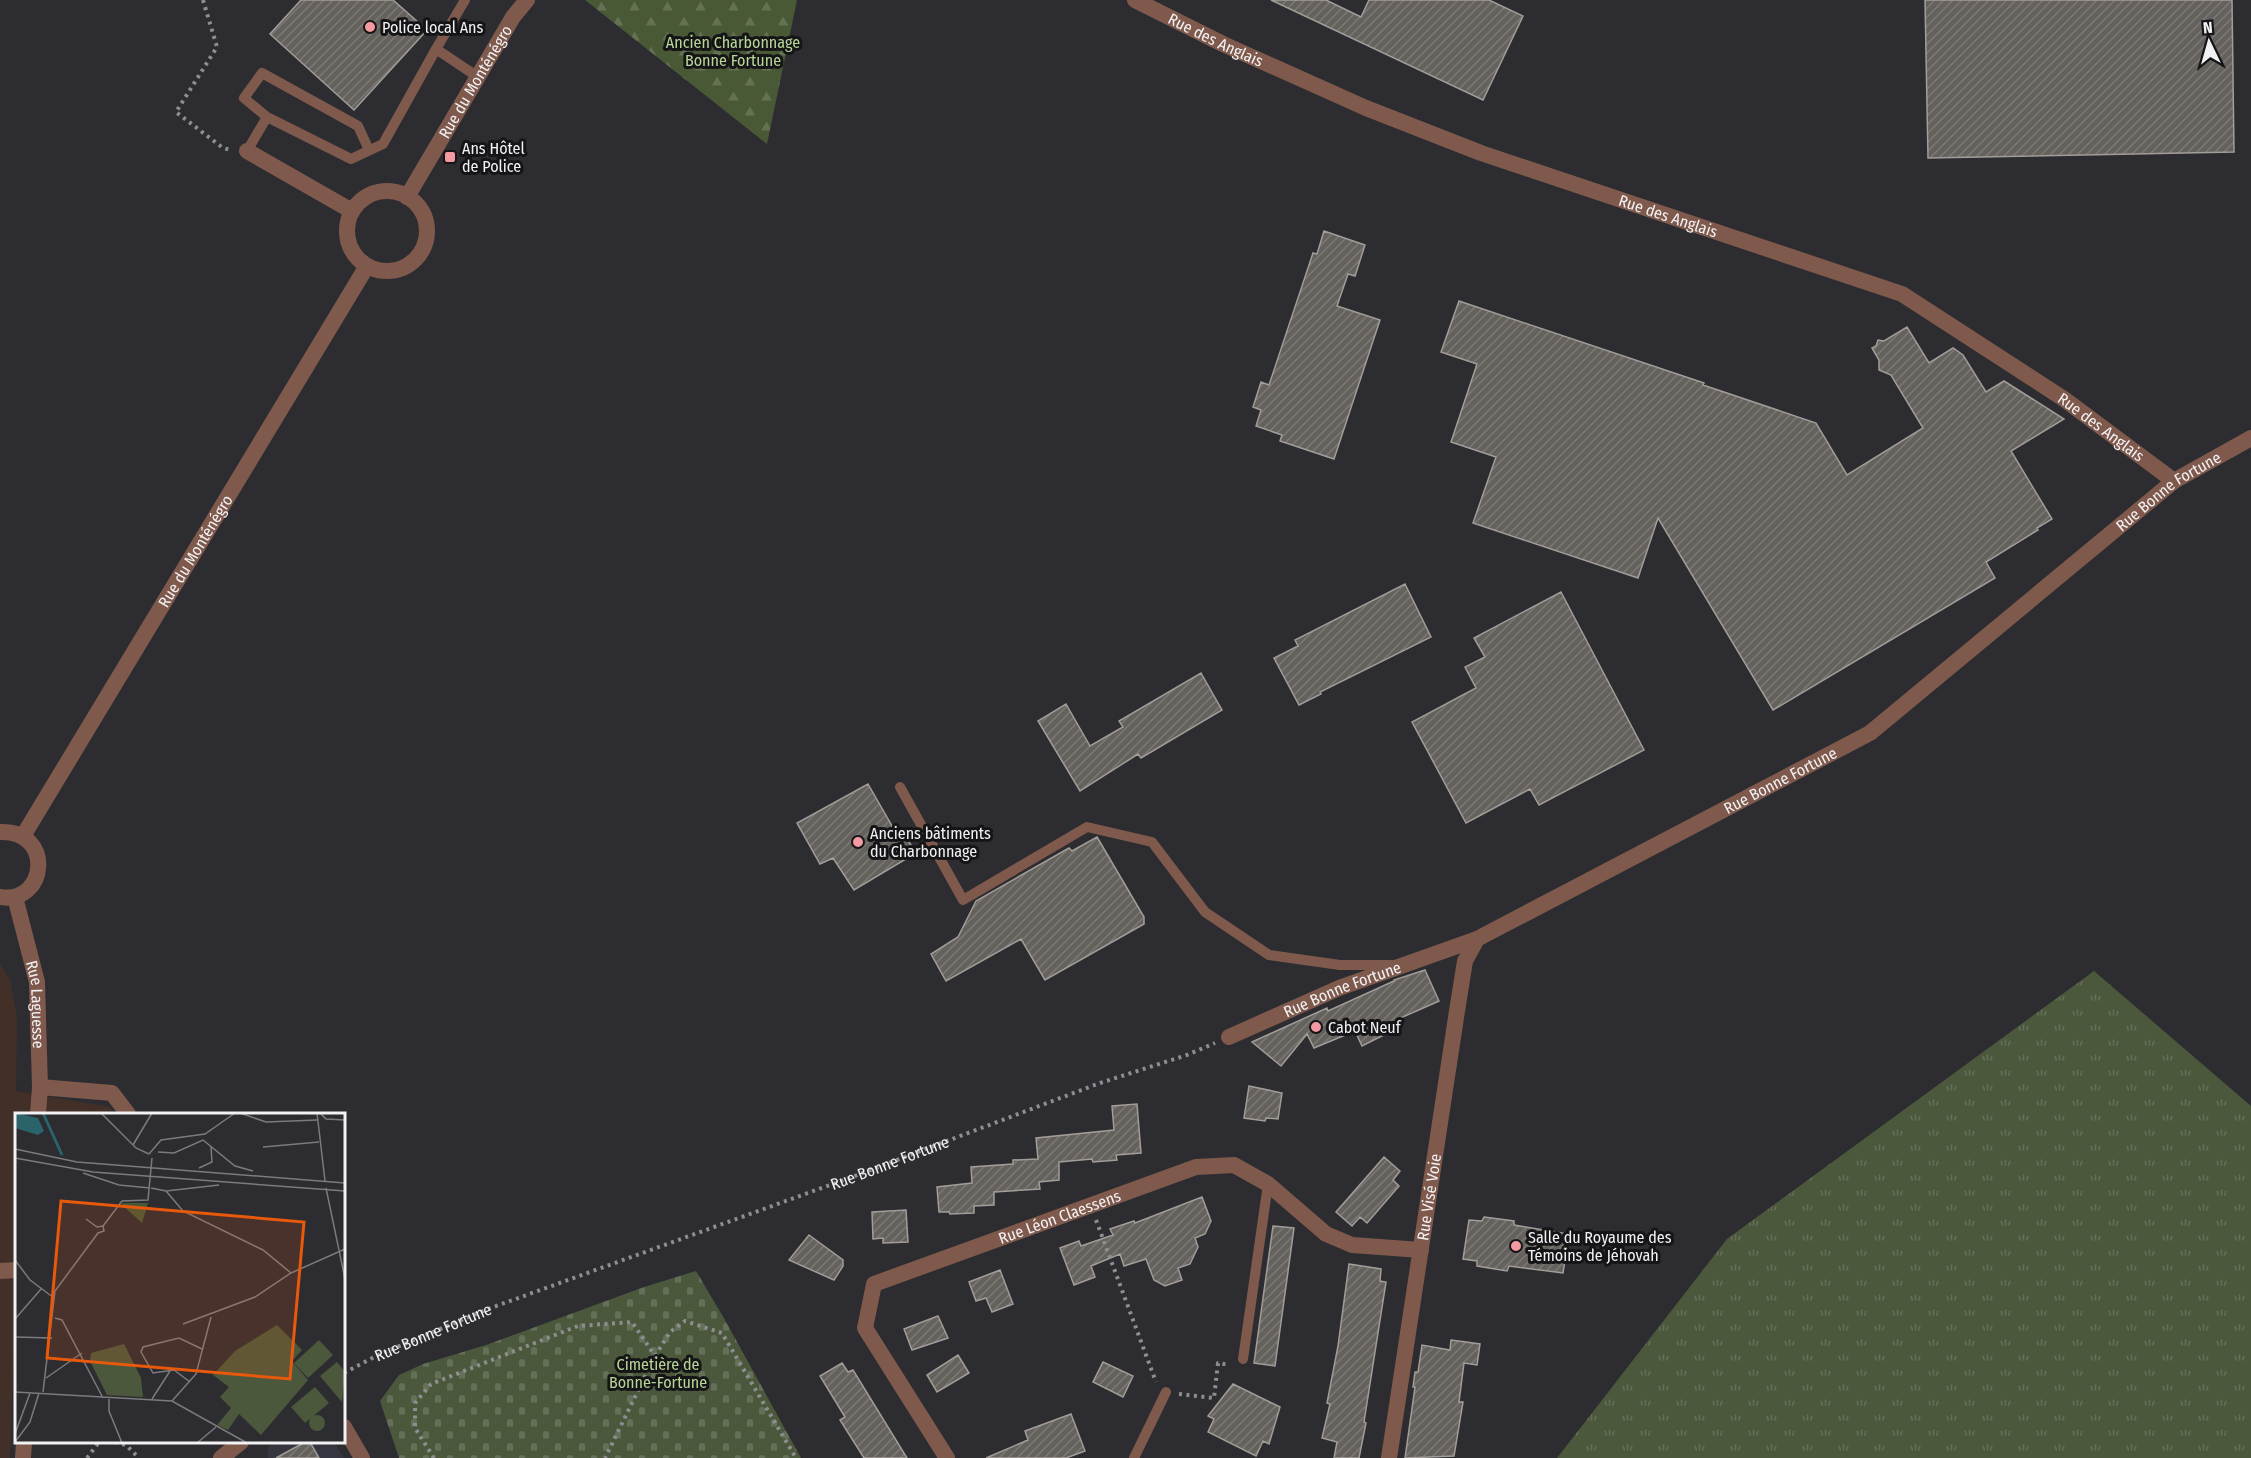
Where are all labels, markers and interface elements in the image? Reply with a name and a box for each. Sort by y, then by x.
street label: Rue des Anglais [1165,9,1266,71]
north arrow [2179,12,2239,72]
place label: Police local Ans [382,18,484,37]
text: N [2202,18,2213,37]
marker: Police local Ans [363,20,377,34]
street label: Rue du Monténégro [435,22,516,142]
park label: Ancien Charbonnage Bonne Fortune [666,33,800,70]
place label: Ans Hôtel de Police [462,139,525,176]
marker: Ans Hôtel de Police [443,150,457,164]
street label: Rue des Anglais [1616,191,1720,242]
street label: Rue des Anglais [2054,389,2148,466]
street label: Rue Bonne Fortune [2112,448,2224,535]
street label: Rue du Monténégro [154,491,237,611]
street label: Rue Bonne Fortune [1721,743,1840,818]
place label: Anciens bâtiments du Charbonnage [870,824,991,861]
marker: Anciens bâtiments du Charbonnage [851,835,865,849]
street label: Rue Laguesse [22,958,48,1049]
street label: Rue Bonne Fortune [1281,958,1404,1022]
place label: Cabot Neuf [1328,1018,1402,1037]
marker: Cabot Neuf [1309,1020,1323,1034]
inset map [15,1113,345,1443]
street label: Rue Bonne Fortune [828,1132,952,1194]
street label: Rue Visé Voie [1413,1152,1445,1242]
street label: Rue Léon Claessens [996,1186,1124,1248]
place label: Salle du Royaume des Témoins de Jéhovah [1528,1228,1672,1265]
marker: Salle du Royaume des Témoins de Jéhovah [1509,1239,1523,1253]
street label: Rue Bonne Fortune [372,1300,494,1365]
park label: Cimetière de Bonne-Fortune [609,1355,707,1392]

